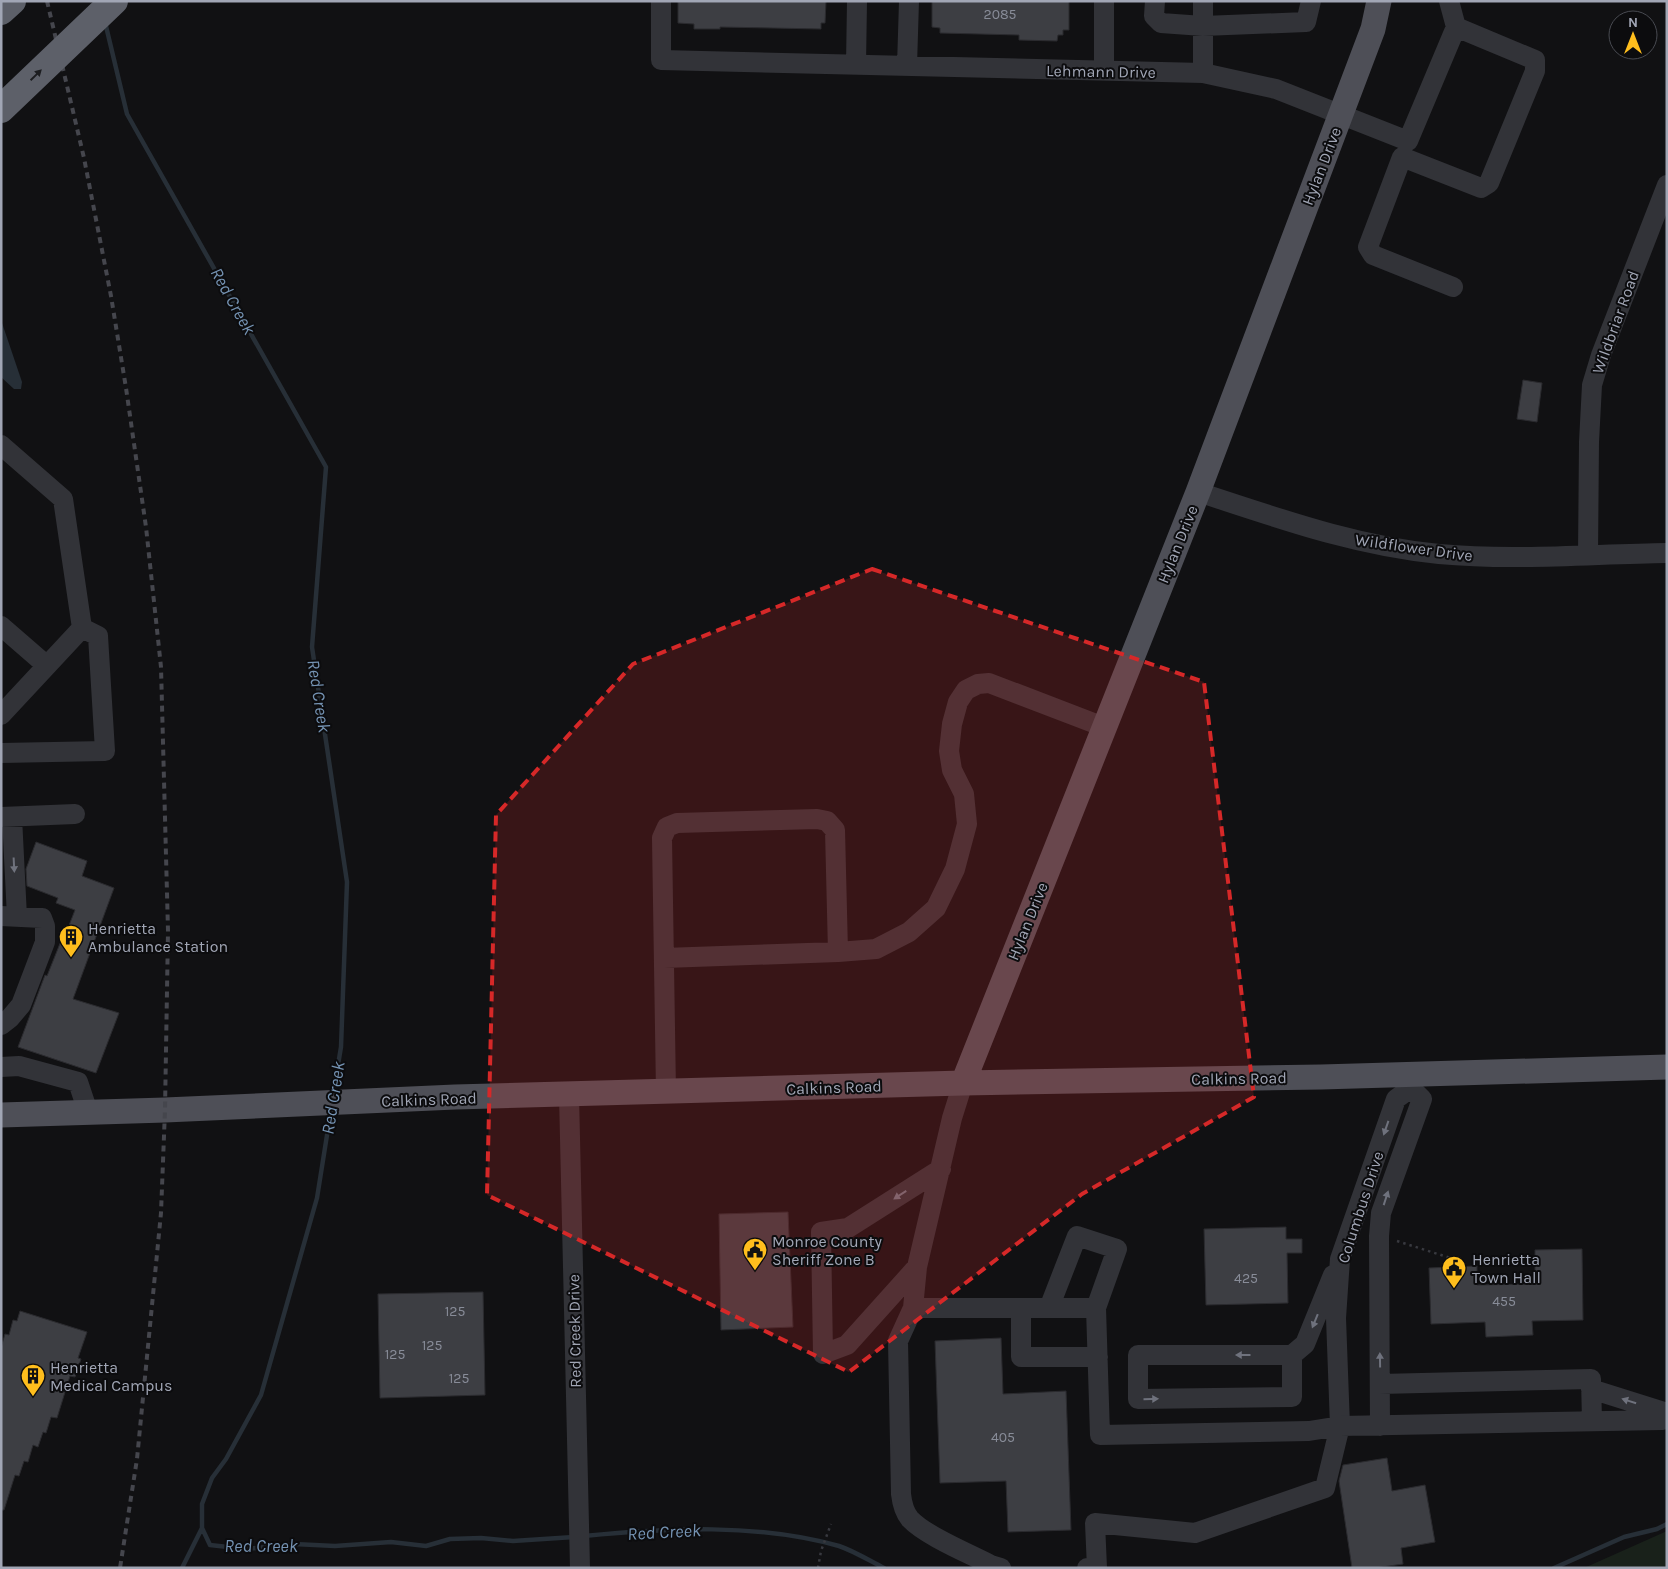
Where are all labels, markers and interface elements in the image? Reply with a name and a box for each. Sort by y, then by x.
house number: 2085 [984,6,1017,23]
north arrow [1608,10,1658,60]
text: N [1628,14,1638,31]
street label: Lehmann Drive [1046,61,1156,82]
one-way arrow [30,69,42,81]
street label: Hylan Drive [1298,124,1345,208]
water label: Red Creek [206,263,261,339]
street label: Wildbriar Road [1588,268,1643,376]
street label: Hylan Drive [1153,502,1202,586]
street label: Wildflower Drive [1354,530,1474,565]
water label: Red Creek [302,658,336,735]
one-way arrow [11,858,19,874]
street label: Hylan Drive [1003,879,1052,963]
place label: Henrietta Ambulance Station [88,919,228,956]
building icon: Henrietta Ambulance Station [58,924,84,958]
water label: Red Creek [316,1059,350,1136]
street label: Calkins Road [1191,1068,1287,1089]
street label: Calkins Road [786,1076,882,1099]
street label: Calkins Road [381,1088,477,1111]
one-way arrow [1382,1120,1390,1135]
street label: Columbus Drive [1333,1149,1388,1265]
one-way arrow [894,1190,907,1200]
one-way arrow [1383,1191,1390,1206]
place label: Monroe County Sheriff Zone B [772,1232,882,1269]
public building icon: Monroe County Sheriff Zone B [742,1237,768,1271]
place label: Henrietta Town Hall [1472,1250,1541,1287]
public building icon: Henrietta Town Hall [1441,1255,1467,1289]
house number: 425 [1234,1270,1258,1287]
street label: Red Creek Drive [564,1274,585,1388]
house number: 455 [1492,1293,1516,1310]
house number: 125 [445,1303,465,1320]
one-way arrow [1310,1314,1318,1328]
house number: 125 [422,1337,442,1354]
house number: 125 [385,1346,405,1363]
one-way arrow [1235,1351,1251,1359]
one-way arrow [1375,1352,1383,1368]
place label: Henrietta Medical Campus [50,1358,172,1395]
building icon: Henrietta Medical Campus [20,1363,46,1397]
house number: 125 [449,1370,469,1387]
one-way arrow [1144,1395,1160,1403]
one-way arrow [1621,1397,1636,1405]
house number: 405 [991,1429,1015,1446]
water label: Red Creek [627,1519,702,1545]
water label: Red Creek [224,1535,299,1557]

